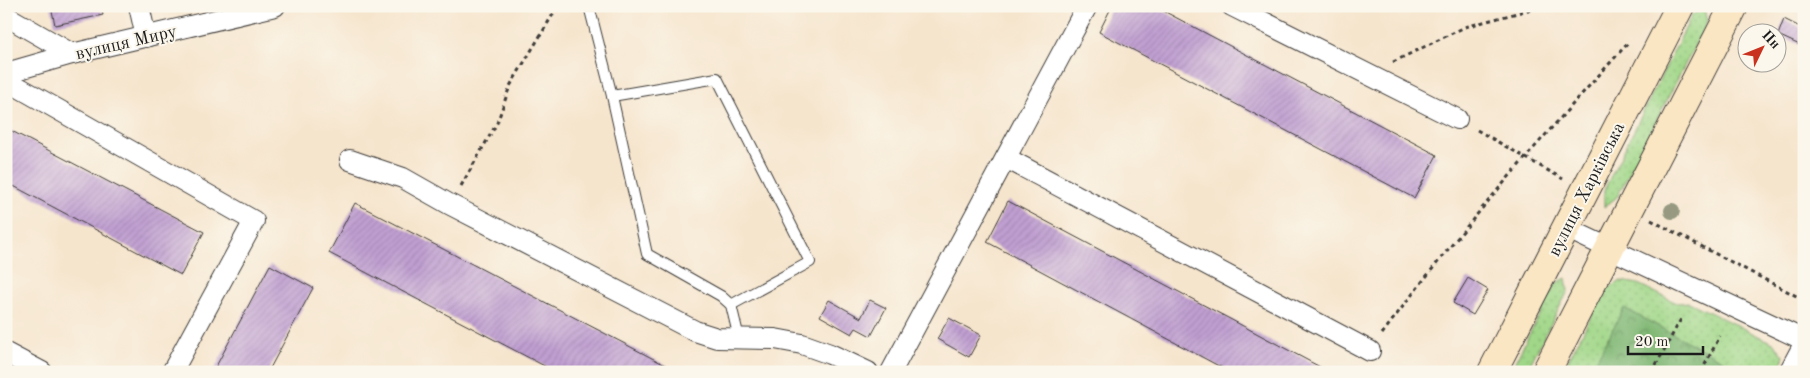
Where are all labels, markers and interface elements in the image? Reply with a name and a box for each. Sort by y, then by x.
street label: вулиця Миру [74,22,179,63]
north arrow [1738,22,1788,72]
text: Пн [1759,28,1783,52]
street label: вулиця Харківська [1545,119,1628,259]
scale bar [1628,323,1702,355]
text: 20 m [1635,335,1669,350]

